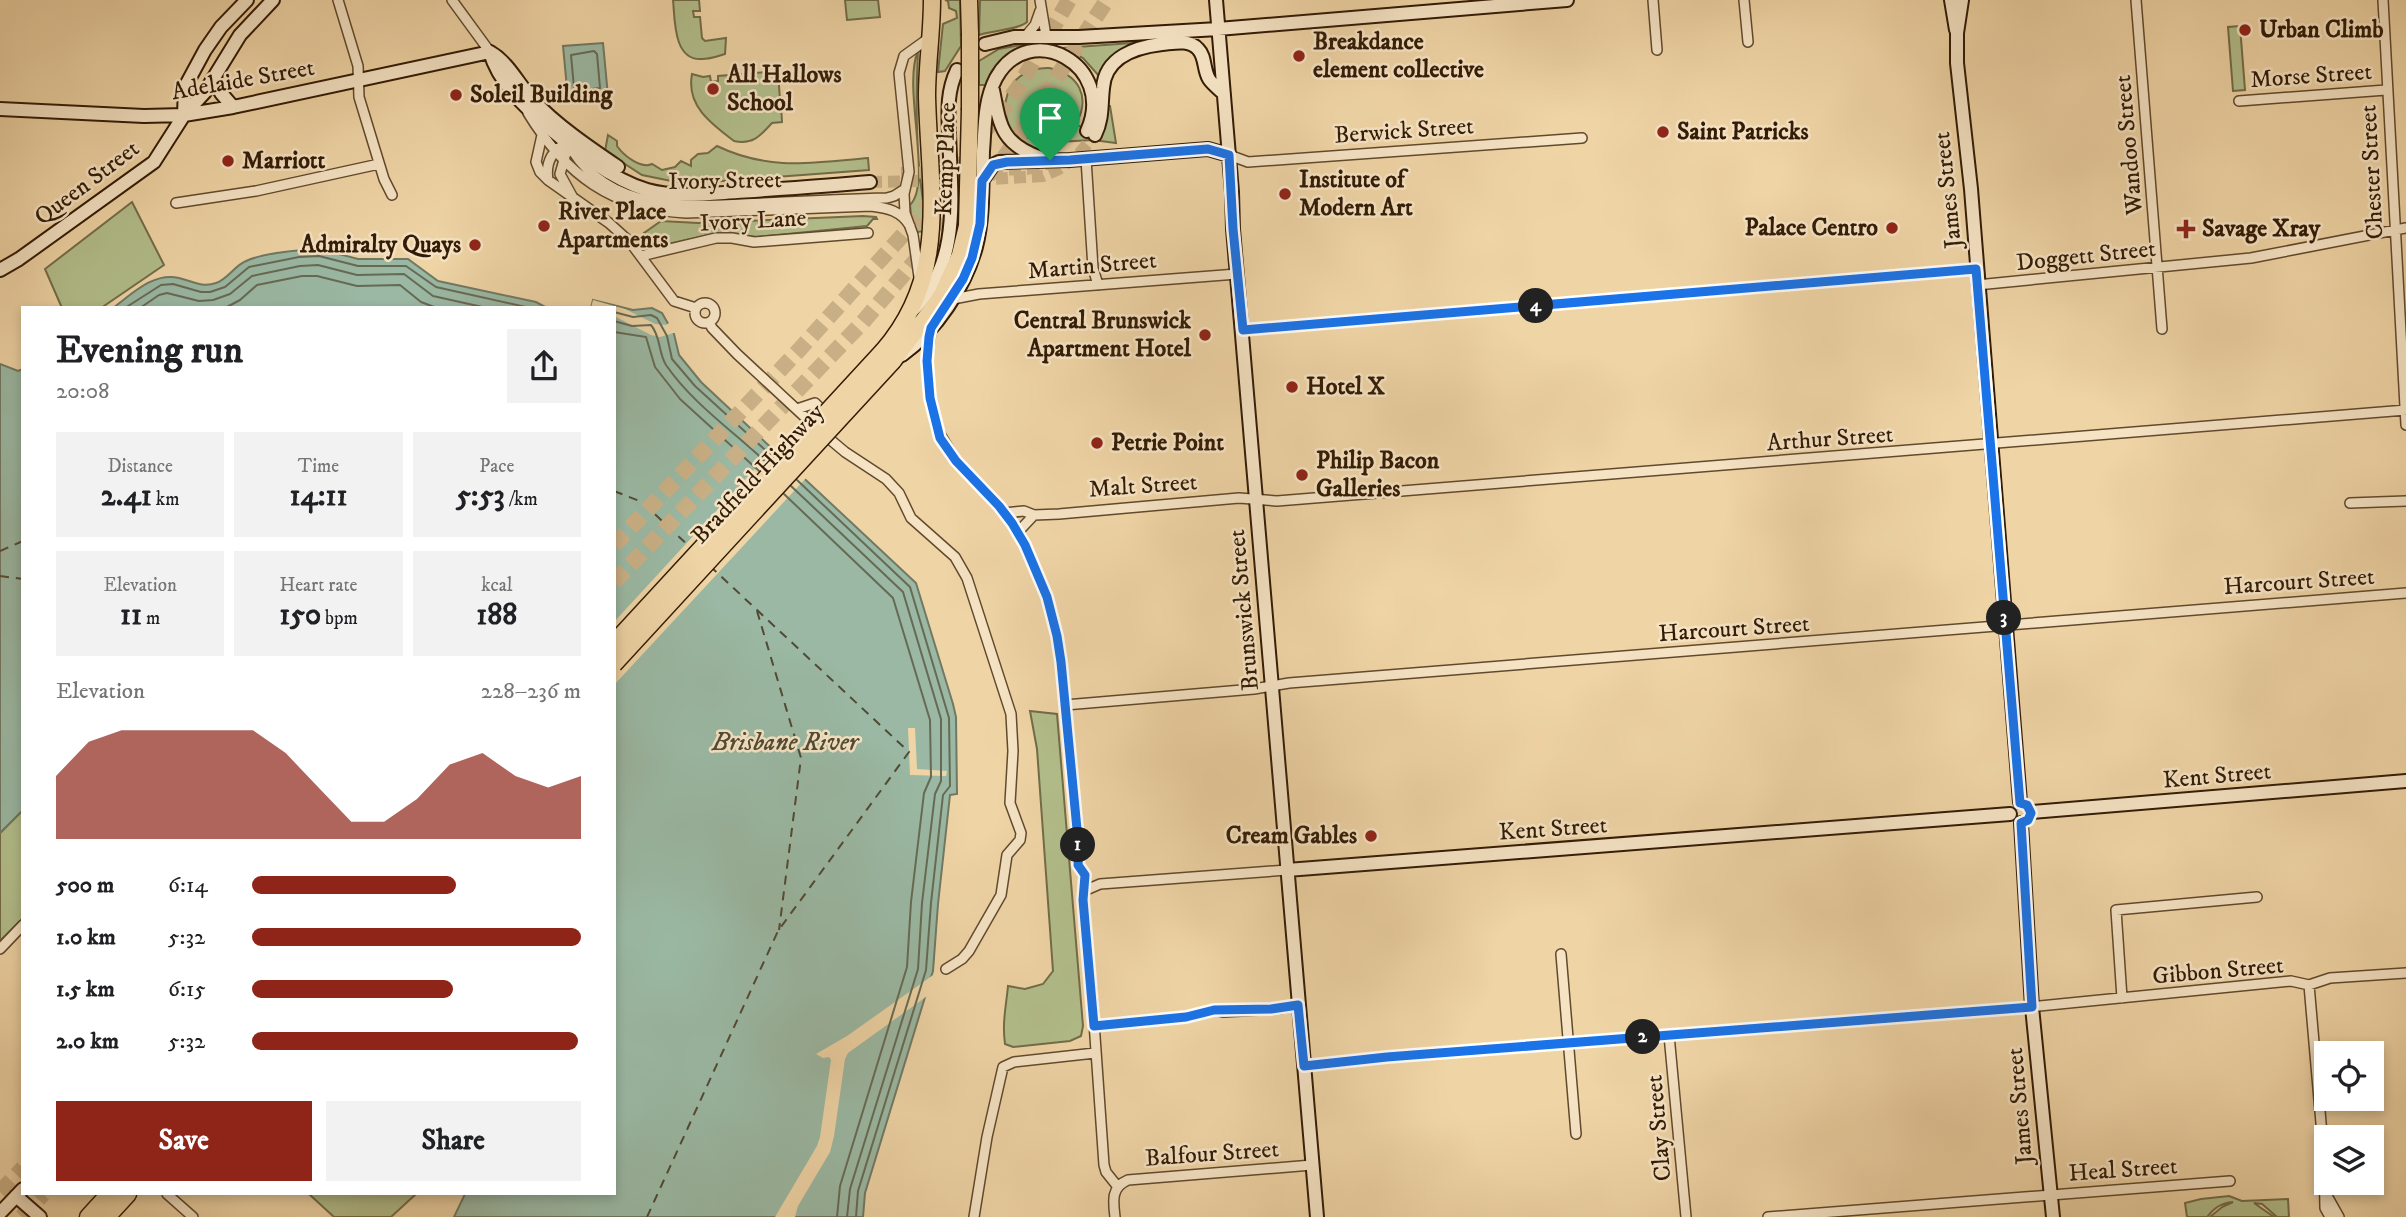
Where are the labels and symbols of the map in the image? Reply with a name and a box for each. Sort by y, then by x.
place label: Urban Climb [2259,15,2383,45]
marker: Urban Climb [2237,22,2253,38]
place label: Breakdance element collective [1313,27,1484,85]
marker: Breakdance element collective [1291,48,1307,64]
street label: Adelaide Street [169,53,317,107]
street label: Morse Street [2249,57,2373,95]
place label: All Hallows School [726,60,842,118]
street label: Wandoo Street [2108,73,2150,217]
place label: Soleil Building [470,80,614,110]
marker: All Hallows School [705,81,721,97]
marker: Soleil Building [448,87,464,103]
pin [1020,88,1080,160]
street label: Kemp Place [929,102,963,216]
street label: Chester Street [2353,104,2391,240]
street label: Berwick Street [1333,111,1475,151]
place label: Saint Patricks [1677,117,1808,147]
marker: Saint Patricks [1655,124,1671,140]
street label: James Street [1927,130,1969,252]
street label: Queen Street [29,134,146,232]
place label: Marriott [242,146,326,176]
marker: Marriott [220,153,236,169]
street label: Ivory Street [668,165,782,197]
place label: Institute of Modern Art [1299,165,1413,223]
marker: Institute of Modern Art [1277,186,1293,202]
place label: River Place Apartments [557,197,668,255]
street label: Ivory Lane [699,203,807,239]
place label: Palace Centro [1744,213,1878,243]
place label: Savage Xray [2202,214,2321,244]
marker: River Place Apartments [536,218,552,234]
marker: Savage Xray [2176,219,2196,239]
marker: Palace Centro [1884,220,1900,236]
place label: Admiralty Quays [299,230,461,260]
street label: Doggett Street [2015,234,2158,278]
marker: Admiralty Quays [467,237,483,253]
street label: Martin Street [1026,245,1158,287]
pin: 4 [1518,288,1554,324]
place label: Central Brunswick Apartment Hotel [1014,306,1192,364]
marker: Central Brunswick Apartment Hotel [1197,327,1213,343]
place label: Hotel X [1306,372,1385,402]
marker: Hotel X [1284,379,1300,395]
street label: Bradfield Highway [685,397,831,550]
street label: Arthur Street [1766,420,1895,458]
place label: Petrie Point [1111,428,1224,458]
marker: Petrie Point [1089,435,1105,451]
place label: Philip Bacon Galleries [1316,446,1440,504]
street label: Malt Street [1088,467,1199,505]
marker: Philip Bacon Galleries [1294,467,1310,483]
street label: Brunswick Street [1222,528,1266,692]
street label: Harcourt Street [2222,562,2376,602]
pin: 3 [1986,600,2022,636]
street label: Harcourt Street [1657,609,1811,649]
water label: Brisbane River [711,726,860,759]
street label: Kent Street [2162,756,2273,796]
street label: Kent Street [1498,810,1608,848]
place label: Cream Gables [1226,821,1357,851]
pin: 1 [1060,828,1096,862]
marker: Cream Gables [1363,828,1379,844]
street label: Gibbon Street [2151,950,2285,992]
pin: 2 [1626,1020,1660,1054]
street label: James Street [2000,1046,2040,1168]
street label: Clay Street [1639,1073,1679,1182]
street label: Balfour Street [1144,1134,1280,1174]
street label: Heal Street [2068,1151,2179,1189]

